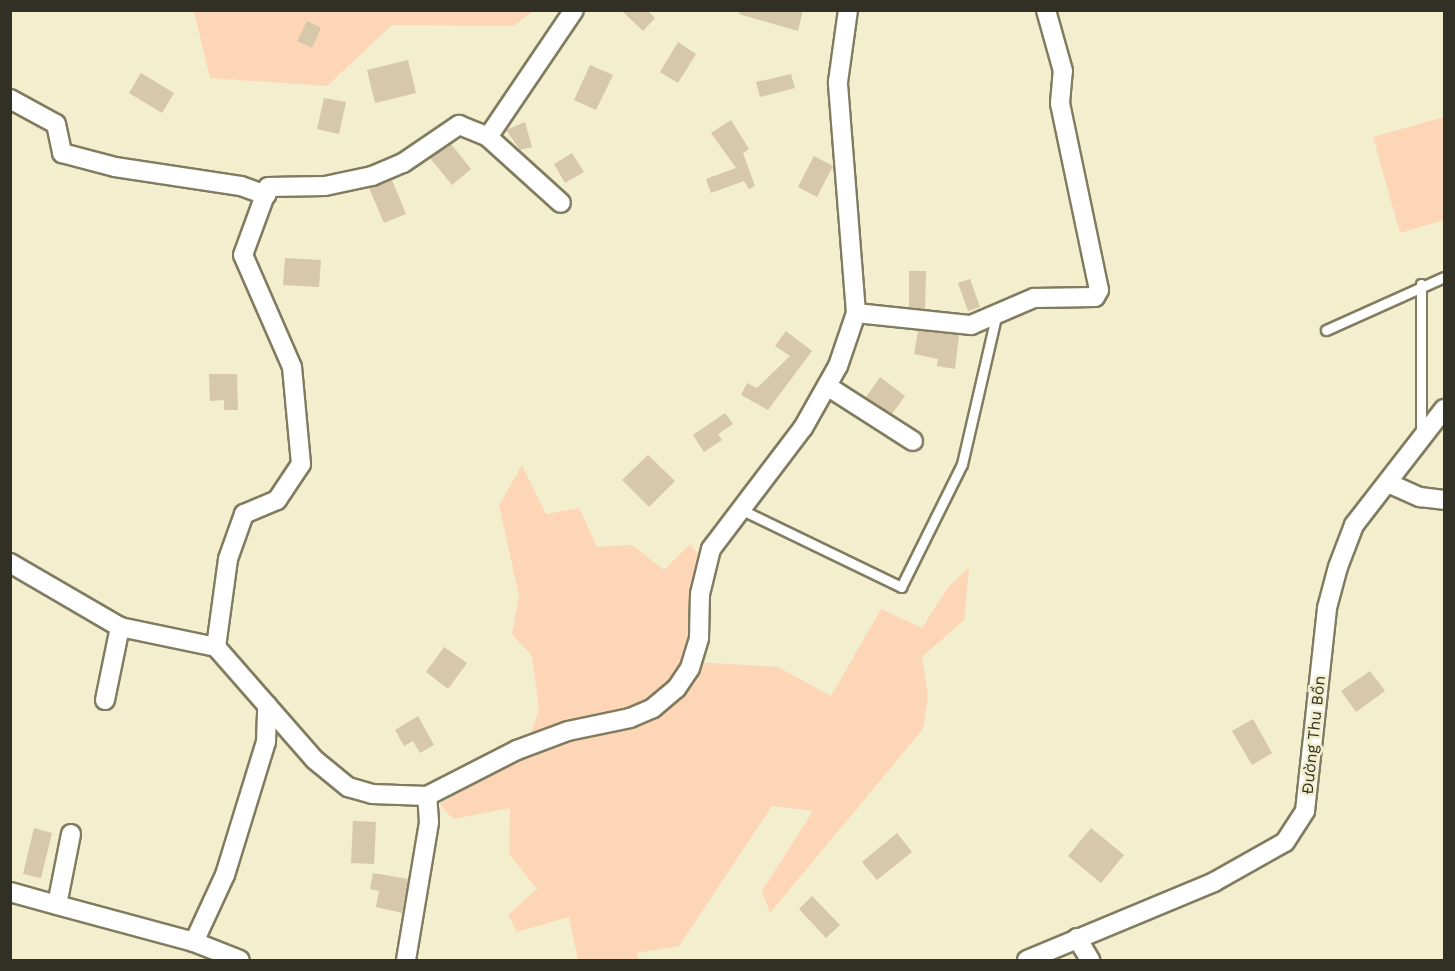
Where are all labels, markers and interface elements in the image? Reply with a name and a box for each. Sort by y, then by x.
street label: Đường Thu Bồn [1298,674,1330,796]

